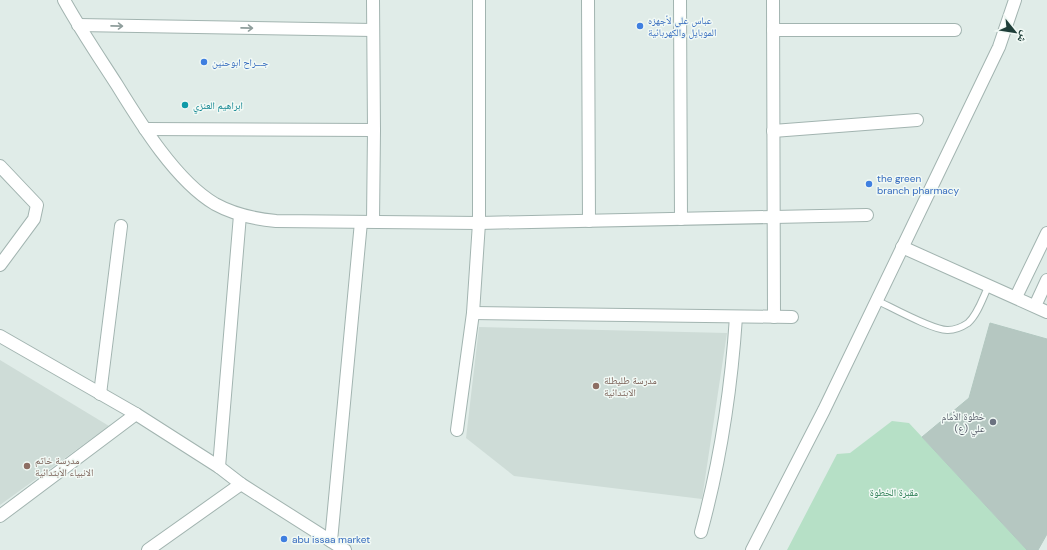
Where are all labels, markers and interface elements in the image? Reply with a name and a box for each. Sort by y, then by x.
north arrow [995,12,1035,52]
place label: عباس علي لأجهزه الموبايل والكهربائية [648,14,716,39]
marker: عباس علي لأجهزه الموبايل والكهربائية [635,21,645,31]
one-way arrow [110,22,123,30]
one-way arrow [240,24,253,32]
text: ش [1014,28,1033,46]
place label: جـــراح ابوحنين [212,56,269,69]
marker: جـــراح ابوحنين [199,57,209,67]
place label: ابراهيم العنزي [193,99,243,114]
marker: ابراهيم العنزي [180,100,190,110]
place label: the green branch pharmacy [877,172,959,197]
marker: the green branch pharmacy [864,179,874,189]
place label: مدرسة طليطلة الابتدائية [604,374,657,399]
marker: مدرسة طليطلة الابتدائية [591,381,601,391]
place label: خطوة الأمام علي (ع) [941,410,986,437]
marker: خطوة الأمام علي (ع) [988,417,998,427]
place label: مدرسة خاتم الانبياء الأبتدائية [35,454,93,479]
marker: مدرسة خاتم الانبياء الأبتدائية [22,461,32,471]
park label: مقبرة الخطوة [870,486,919,499]
place label: abu issaa market [292,533,370,546]
marker: abu issaa market [279,534,289,544]

